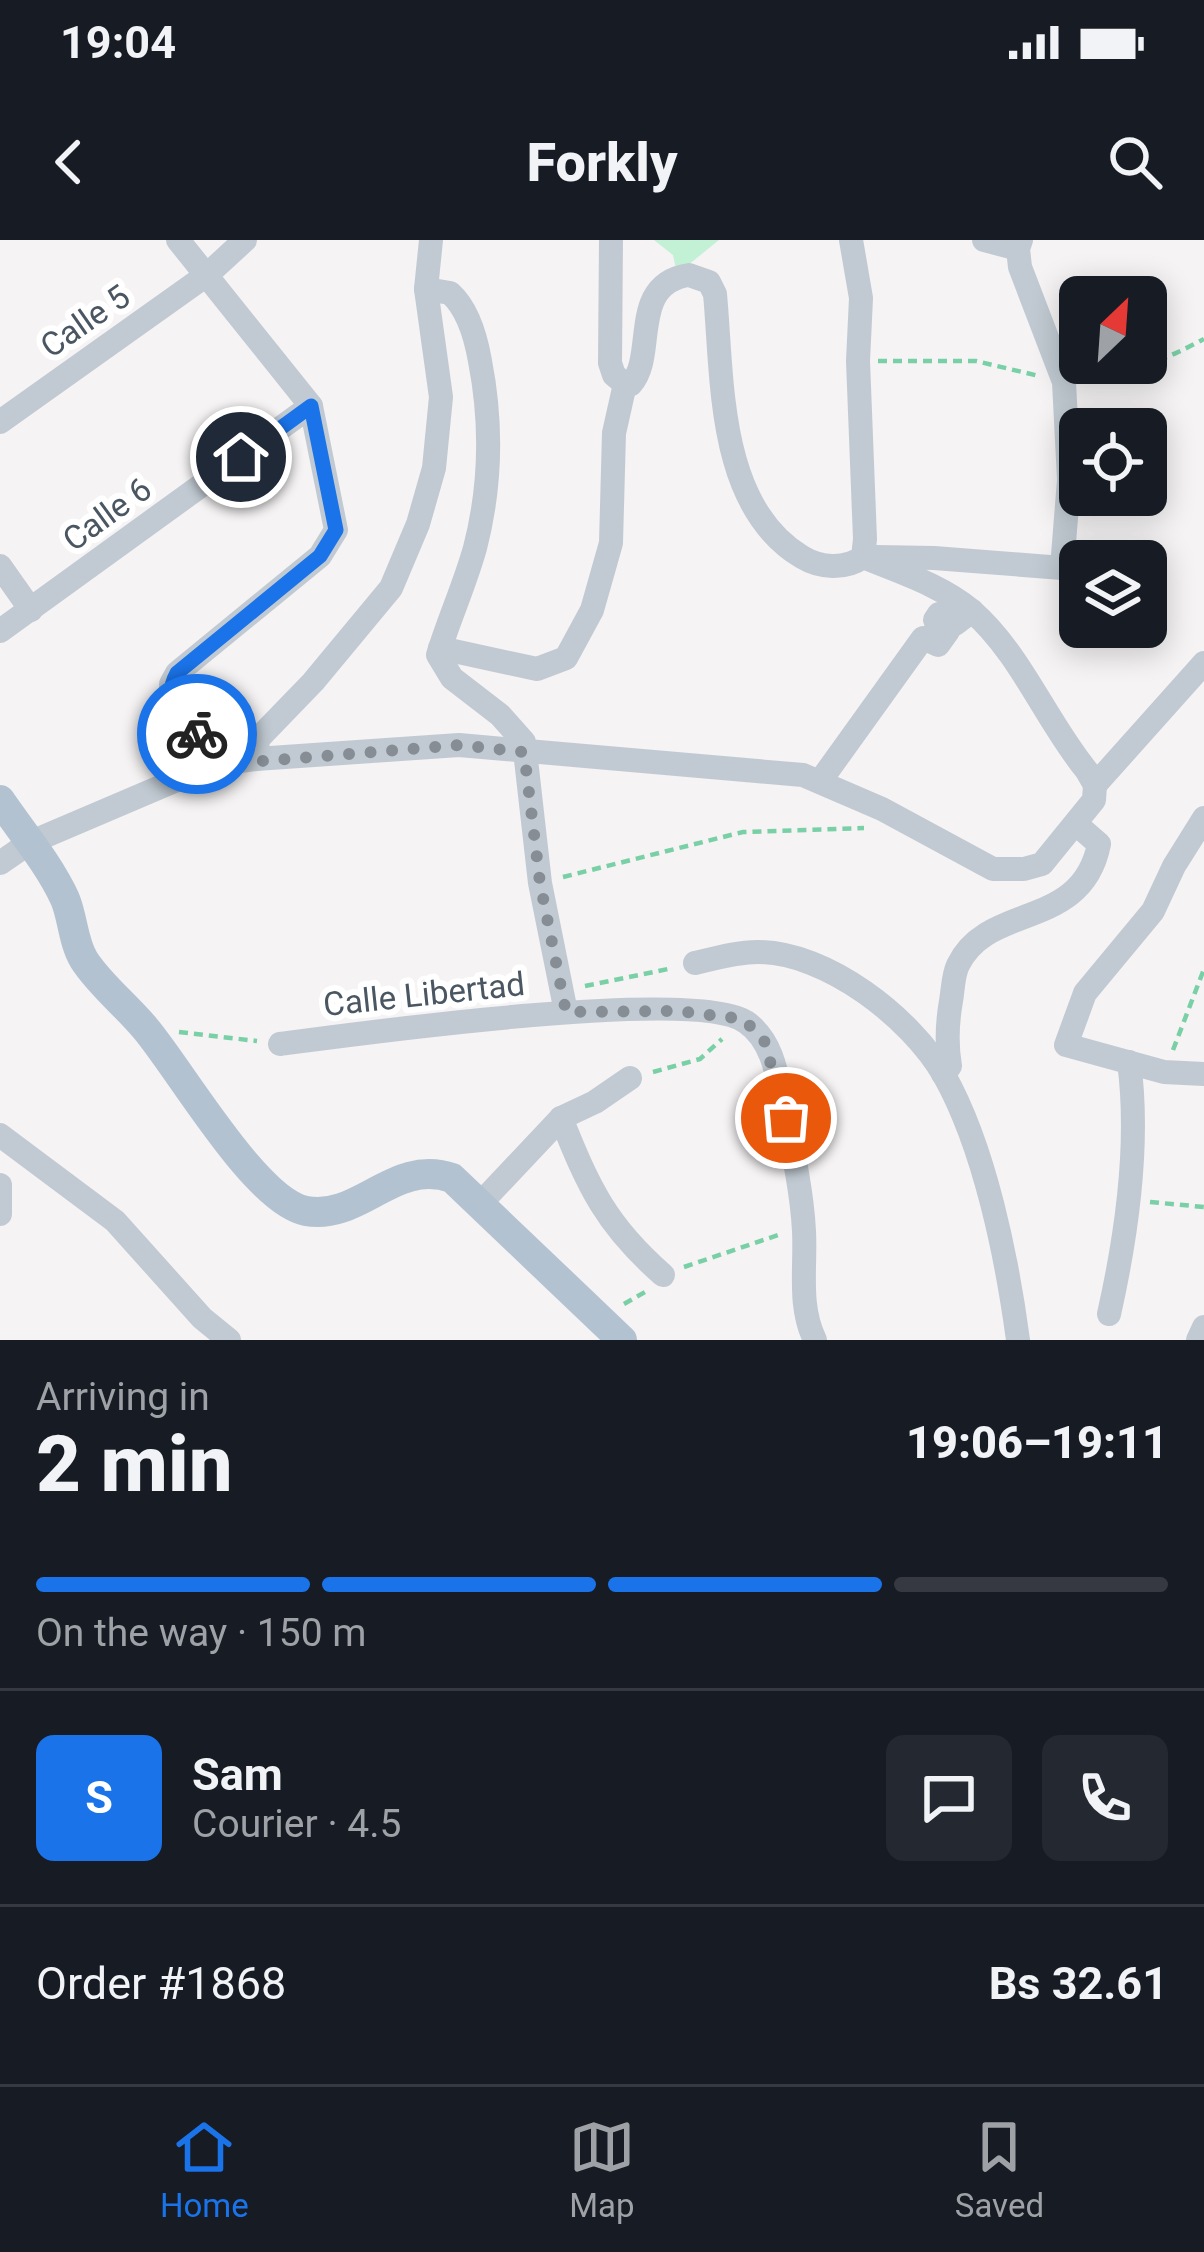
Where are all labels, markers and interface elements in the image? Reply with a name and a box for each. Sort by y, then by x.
text: 19:04 [60,16,176,69]
icon: back [36,129,102,195]
icon: search [1102,129,1168,195]
text: Forkly [527,131,677,194]
street label: Calle 5 [33,276,137,366]
north arrow [1059,276,1167,384]
map controls [1059,276,1167,648]
pin [190,406,292,508]
button: locate [1059,408,1167,516]
icon: home [208,424,274,490]
street label: Calle 6 [55,469,159,559]
button: layers [1059,540,1167,648]
courier [137,674,257,794]
icon: bike [164,701,230,767]
street label: Calle Libertad [321,964,527,1024]
pin [735,1067,837,1169]
icon: bag [753,1085,819,1151]
text: Arriving in [36,1374,210,1420]
text: 19:06–19:11 [906,1416,1168,1469]
text: 2 min [36,1419,233,1510]
text: On the way · 150 m [36,1610,367,1656]
button: chat [886,1735,1012,1861]
button: phone [1042,1735,1168,1861]
text: Sam [192,1748,283,1801]
text: S [85,1771,113,1824]
text: Courier · 4.5 [192,1801,401,1847]
text: Order #1868 [36,1957,286,2010]
text: Bs 32.61 [989,1957,1168,2010]
tab: Home [160,2114,249,2225]
tab: Map [569,2114,635,2225]
tab: Saved [955,2114,1044,2225]

